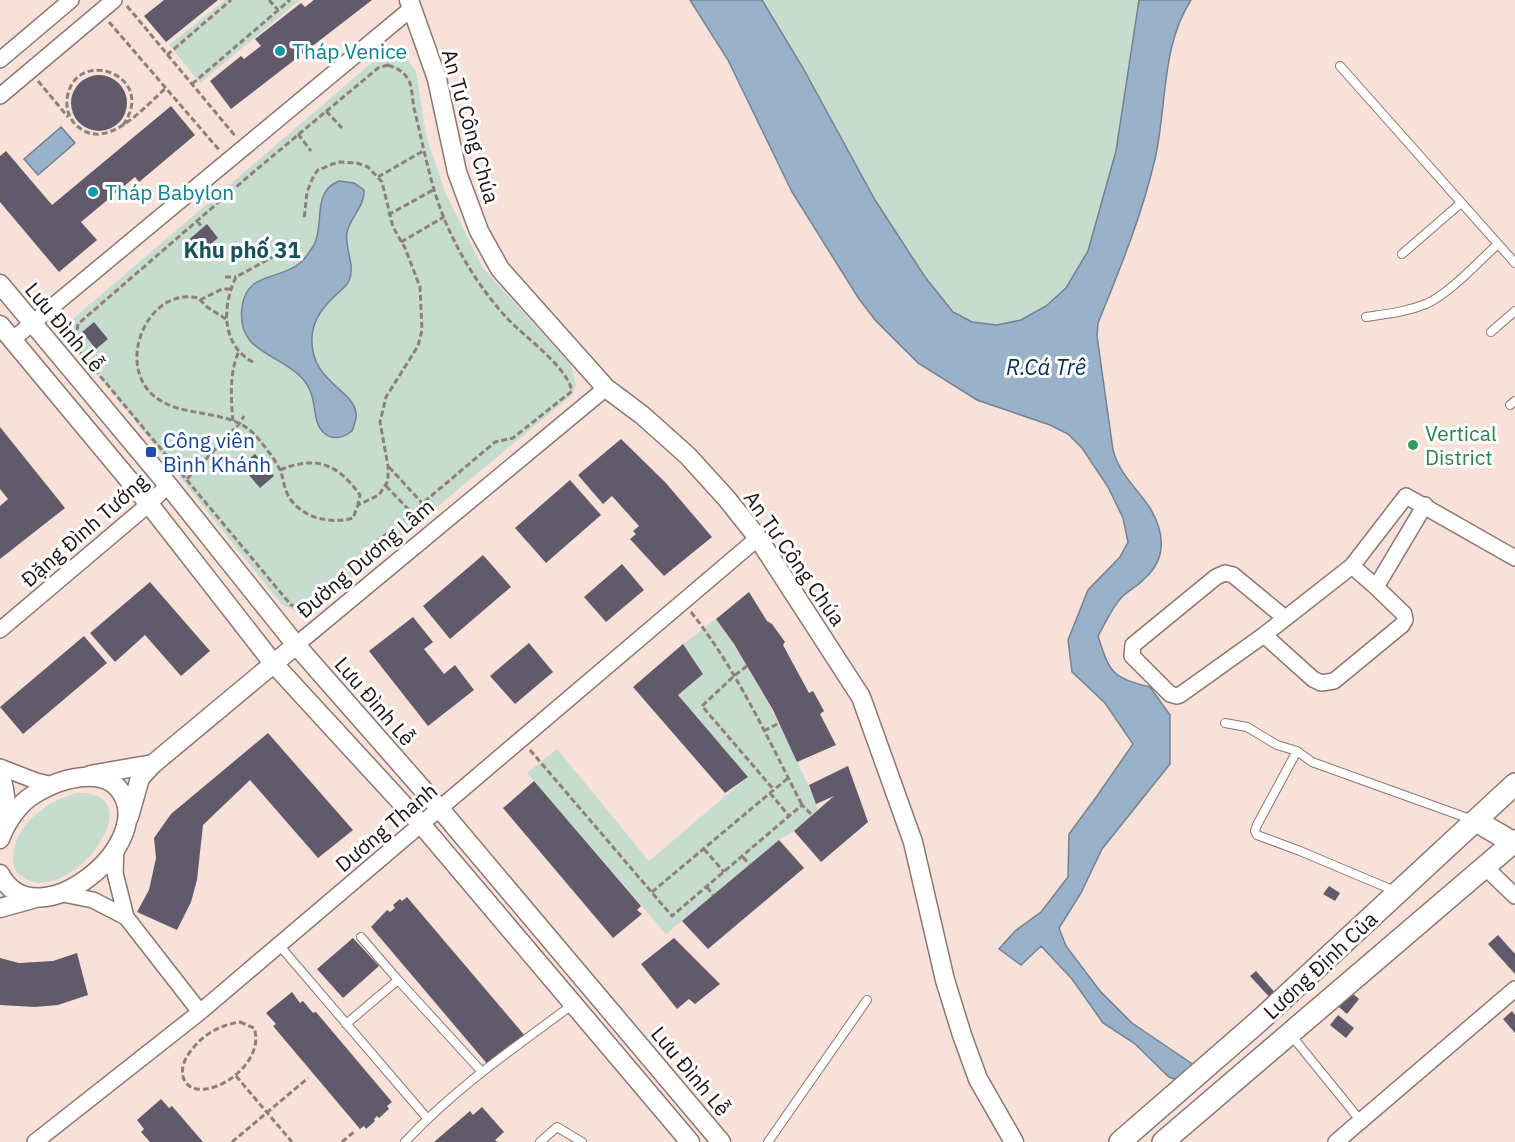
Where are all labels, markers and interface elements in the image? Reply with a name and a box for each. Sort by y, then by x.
place label: Tháp Venice [292,37,407,65]
marker: Tháp Venice [273,44,287,58]
street label: An Tư Công Chúa [436,46,506,206]
place label: Tháp Babylon [105,178,234,206]
marker: Tháp Babylon [86,185,100,199]
district label: Khu phố 31 [183,235,301,264]
street label: Lưu Đình Lễ [19,276,111,378]
water label: R.Cá Trê [1006,352,1086,381]
place label: Vertical District [1425,419,1497,471]
place label: Công viên Bình Khánh [163,426,271,478]
marker: Vertical District [1406,438,1420,452]
marker: Công viên Bình Khánh [144,445,158,459]
street label: Đặng Đình Tướng [15,467,153,593]
street label: An Tư Công Chúa [738,485,852,631]
street label: Đường Dương Lâm [290,492,440,624]
street label: Lưu Đình Lễ [329,651,421,751]
street label: Dương Thanh [329,776,443,878]
street label: Lương Định Của [1257,905,1383,1025]
street label: Lưu Đình Lễ [645,1020,737,1122]

